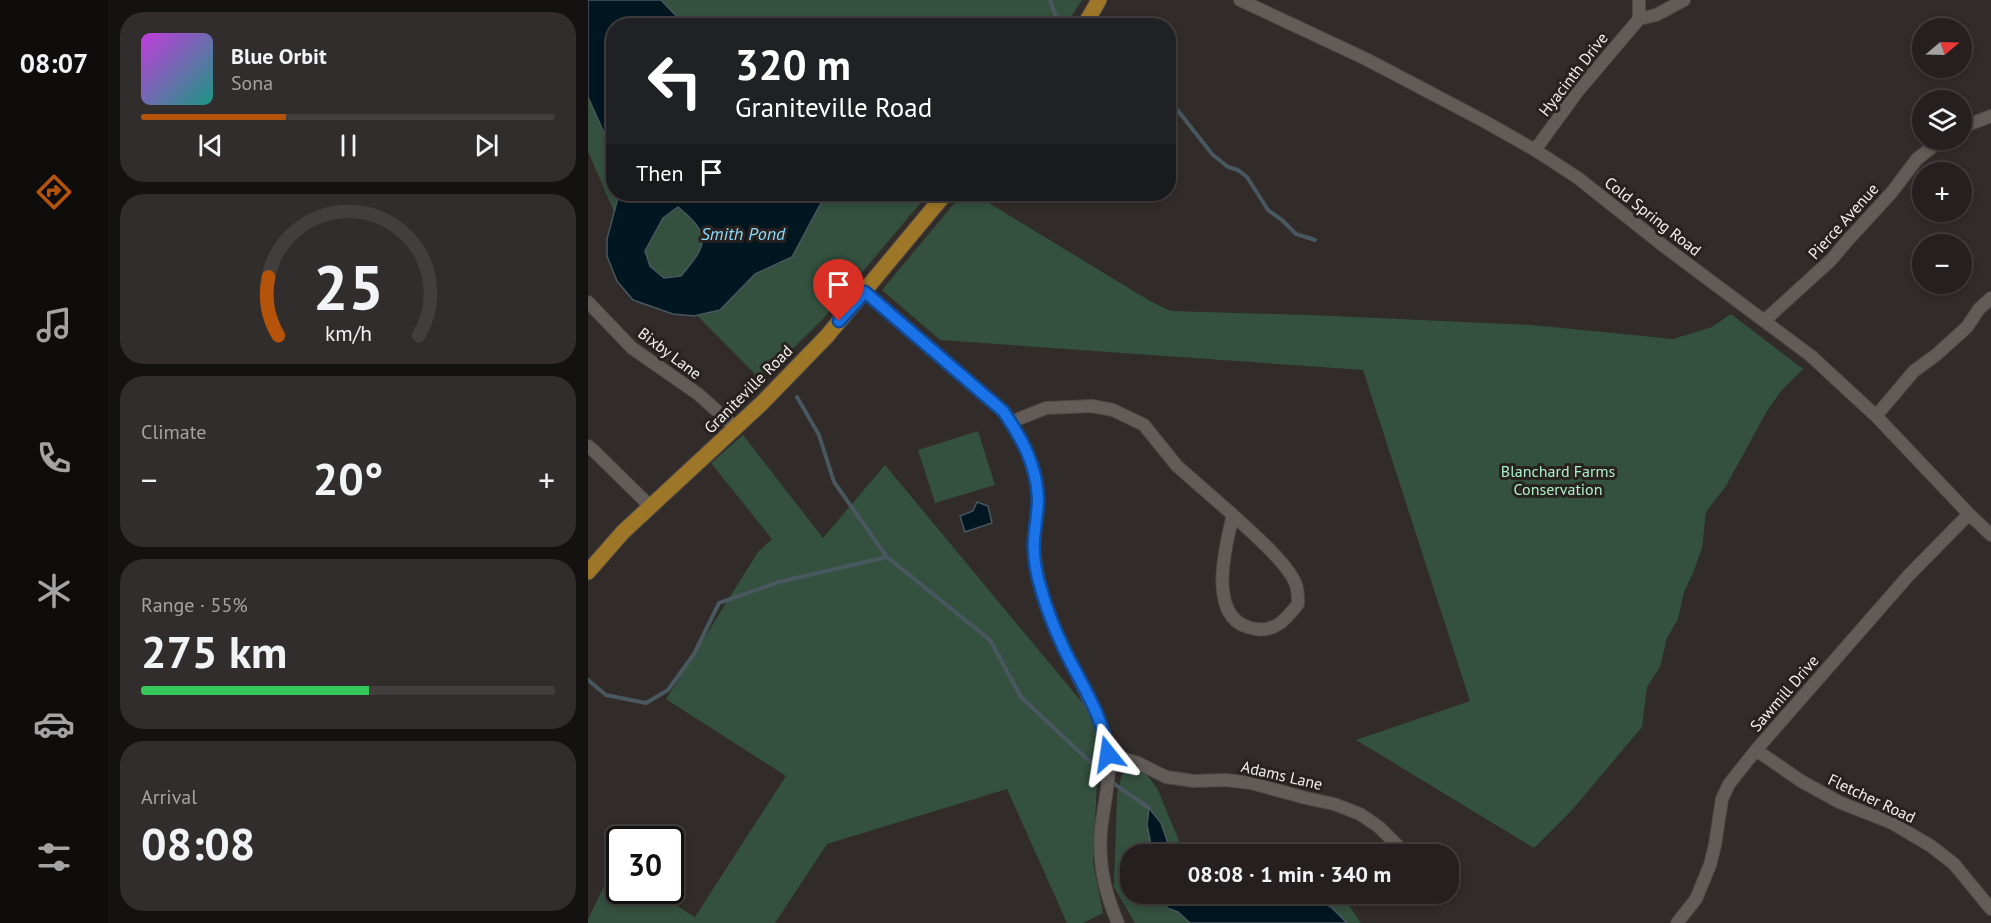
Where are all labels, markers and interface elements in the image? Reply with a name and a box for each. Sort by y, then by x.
north arrow [1912,18,1972,78]
map controls [1912,18,1972,294]
street label: Hyacinth Drive [1534,28,1612,120]
text: 320 m [735,37,851,92]
text: Blue Orbit [231,42,327,70]
icon: left [636,42,714,120]
text: 08:07 [20,46,88,80]
text: Sona [231,70,273,96]
text: Graniteville Road [735,90,932,124]
button: layers [1912,90,1972,150]
icon: previous [194,129,227,162]
icon: pause [332,129,365,162]
icon: next [470,129,503,162]
icon: arrive [695,156,728,189]
text: Then [636,159,683,187]
button: + [1912,162,1972,222]
icon: directions [33,171,75,213]
street label: Cold Spring Road [1601,172,1705,260]
street label: Pierce Avenue [1804,179,1882,263]
water label: Smith Pond [701,222,786,245]
button: − [1912,234,1972,294]
text: 25 [313,246,383,327]
pin [813,259,864,321]
icon: arrive [822,268,855,301]
icon: music [33,304,75,346]
text: km/h [324,320,371,348]
street label: Bixby Lane [634,323,706,383]
street label: Graniteville Road [700,341,796,437]
text: Climate [141,419,207,445]
icon: phone [33,437,75,479]
text: 20° [313,449,383,507]
text: − [141,458,158,501]
text: + [538,458,555,501]
park label: Blanchard Farms Conservation [1501,461,1615,499]
icon: climate [33,570,75,612]
text: Range · 55% [141,592,248,618]
text: 275 km [141,622,287,680]
street label: Sawmill Drive [1745,651,1823,735]
icon: car [33,703,75,745]
position arrow [1076,722,1140,786]
street label: Adams Lane [1239,756,1325,794]
street label: Fletcher Road [1825,769,1919,827]
text: Arrival [141,784,197,810]
text: 08:08 [141,814,255,872]
speed limit sign: 30 [606,826,684,904]
icon: filters [33,836,75,878]
text: 08:08 · 1 min · 340 m [1188,860,1391,888]

